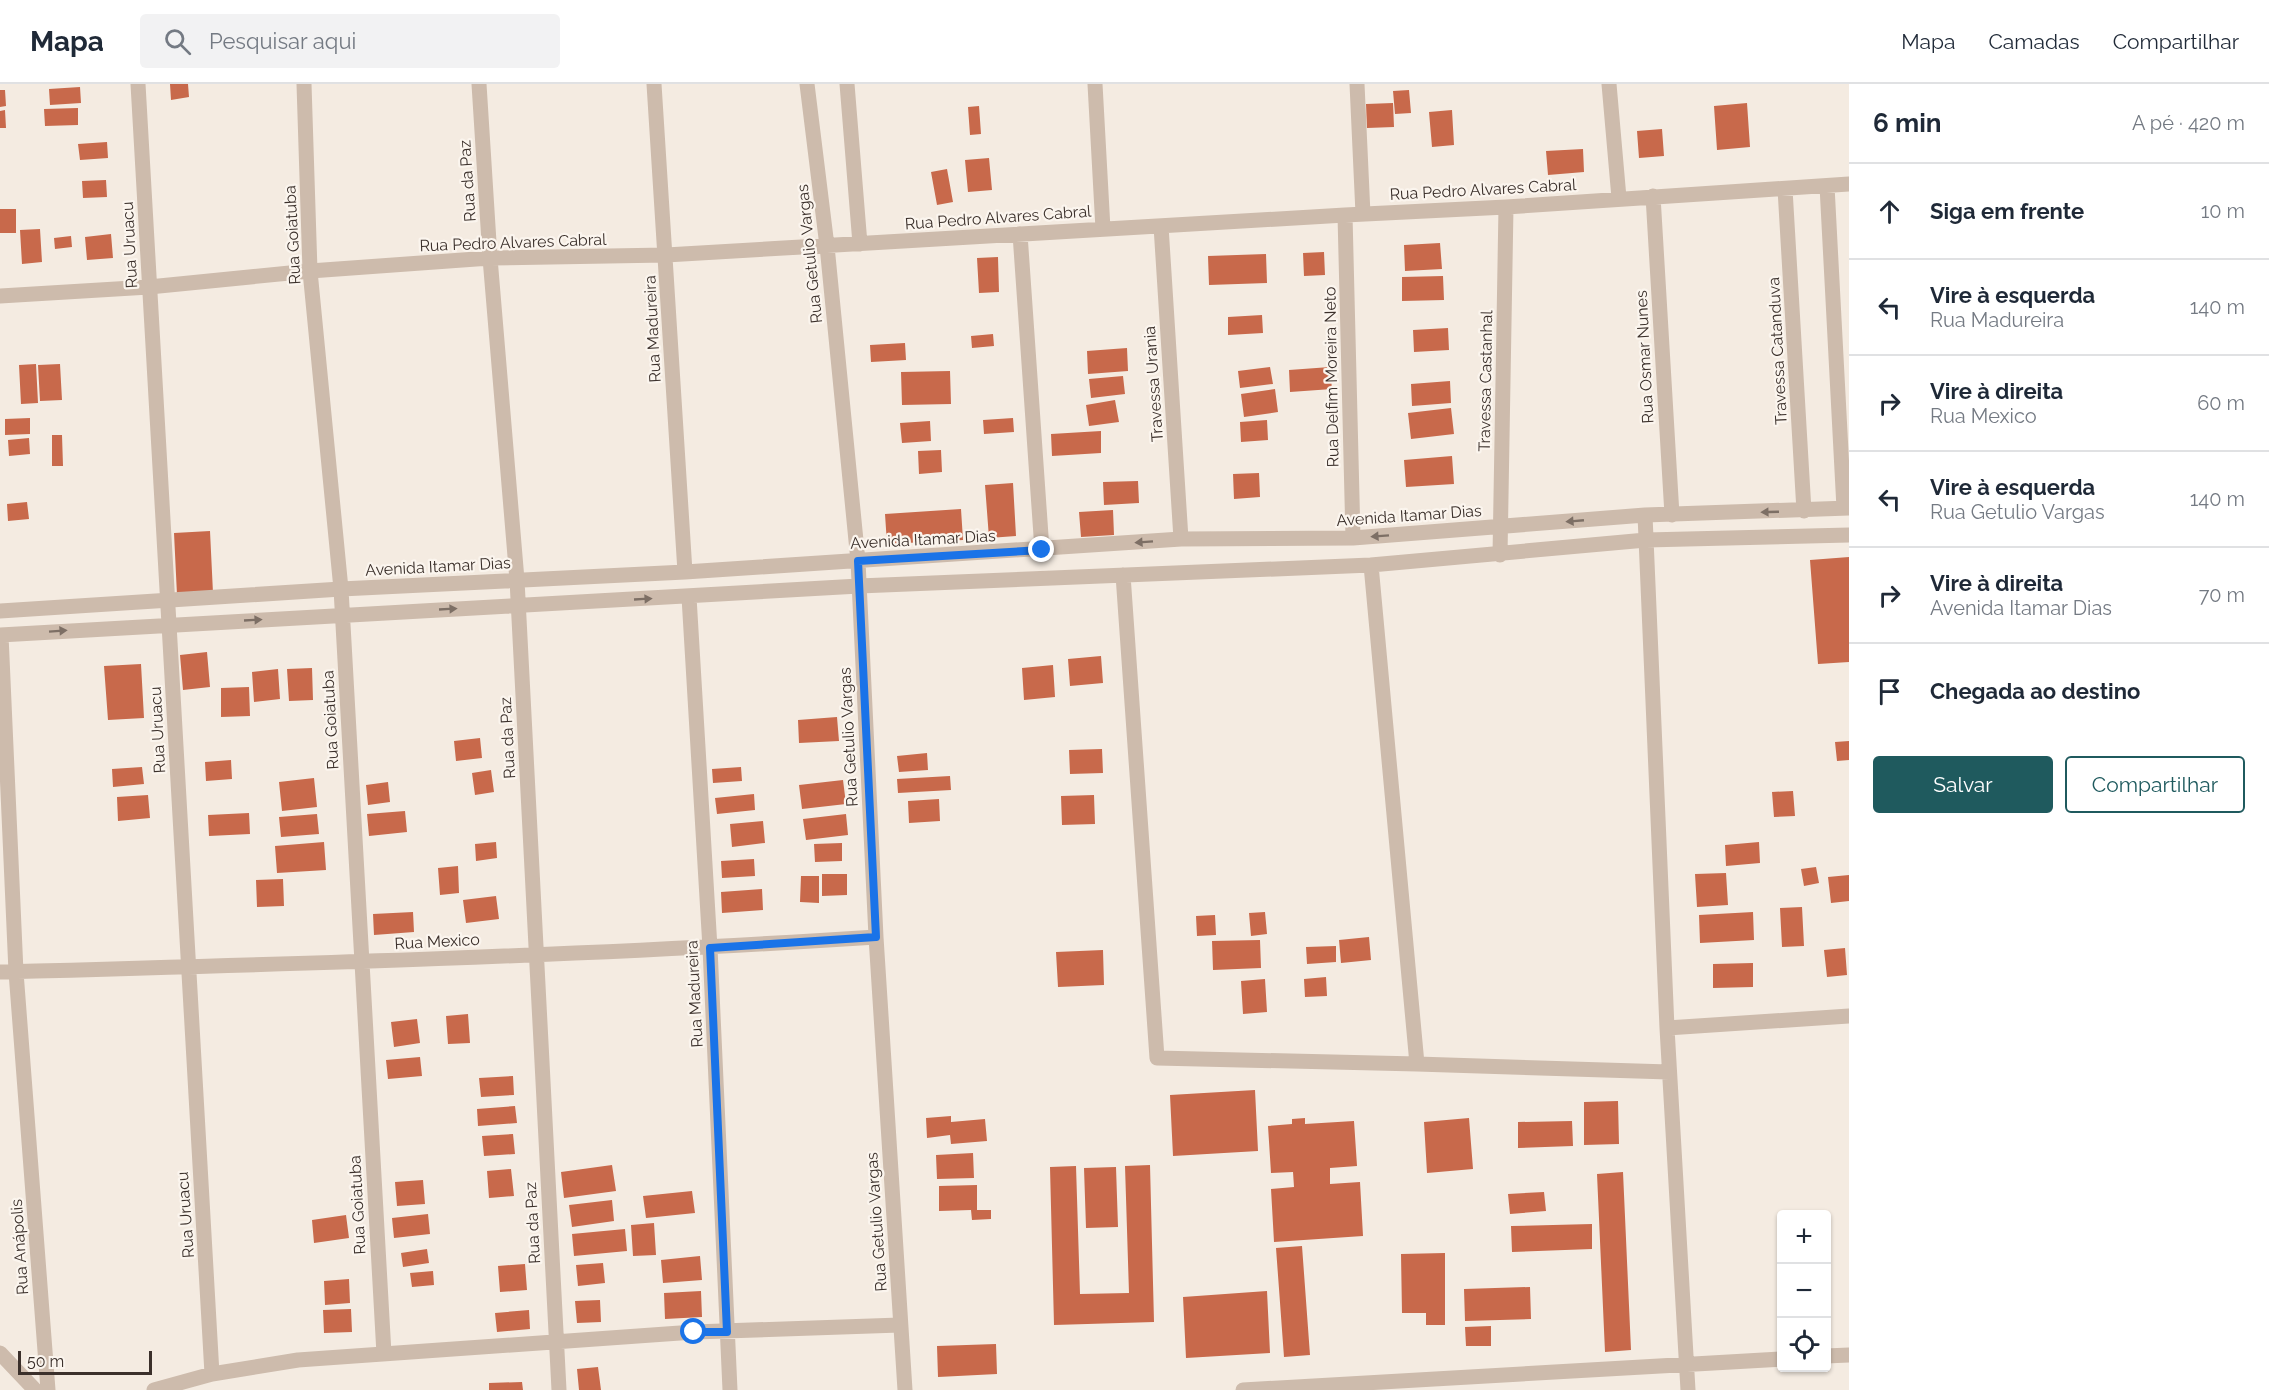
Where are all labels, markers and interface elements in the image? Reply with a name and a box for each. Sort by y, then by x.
search box [140,14,560,68]
text: Mapa [30,25,104,58]
icon: search [161,25,194,58]
text: Pesquisar aqui [209,28,356,54]
text: Mapa [1901,29,1955,54]
text: Camadas [1988,29,2080,54]
text: Compartilhar [2113,29,2239,54]
text: 6 min [1873,108,1942,138]
text: A pé · 420 m [2132,111,2245,135]
street label: Rua da Paz [455,139,480,222]
street label: Rua Pedro Alvares Cabral [1389,175,1578,204]
street label: Rua Getulio Vargas [793,183,826,324]
street label: Rua Goiatuba [280,185,305,285]
icon: ahead [1873,195,1906,228]
text: Siga em frente [1930,198,2084,224]
text: 10 m [2201,199,2245,223]
street label: Rua Uruacu [118,201,141,289]
street label: Rua Pedro Alvares Cabral [904,201,1093,233]
street label: Rua Pedro Alvares Cabral [419,230,607,255]
street label: Rua Madureira [640,275,665,383]
street label: Travessa Catanduva [1764,277,1791,425]
text: Vire à esquerda [1930,282,2095,308]
street label: Rua Delfim Moreira Neto [1320,286,1343,468]
street label: Rua Osmar Nunes [1632,290,1657,424]
icon: left [1873,291,1906,324]
text: 140 m [2190,295,2245,319]
text: Rua Madureira [1930,308,2064,332]
street label: Travessa Castanhal [1475,309,1496,452]
street label: Travessa Urania [1140,325,1167,443]
text: Vire à direita [1930,378,2063,404]
icon: right [1873,387,1906,420]
text: 60 m [2197,391,2245,415]
text: Rua Mexico [1930,404,2037,428]
text: Vire à esquerda [1930,474,2095,500]
icon: left [1873,483,1906,516]
text: 140 m [2190,487,2245,511]
text: Rua Getulio Vargas [1930,500,2105,524]
street label: Avenida Itamar Dias [1336,501,1483,530]
one-way arrow [1760,507,1779,516]
one-way arrow [1565,516,1584,526]
street label: Avenida Itamar Dias [850,526,996,553]
one-way arrow [1371,531,1390,541]
route end [1028,536,1054,562]
one-way arrow [1134,537,1153,547]
street label: Avenida Itamar Dias [365,553,511,580]
text: Vire à direita [1930,570,2063,596]
icon: right [1873,579,1906,612]
text: 70 m [2199,583,2245,607]
one-way arrow [633,595,652,604]
text: Avenida Itamar Dias [1930,596,2112,620]
one-way arrow [438,605,457,614]
one-way arrow [244,615,263,625]
one-way arrow [49,627,68,636]
street label: Rua Getulio Vargas [835,666,862,807]
street label: Rua Goiatuba [318,670,343,770]
icon: arrive [1873,675,1906,708]
text: Chegada ao destino [1930,678,2140,704]
street label: Rua Uruacu [146,686,169,774]
street label: Rua da Paz [496,696,519,779]
button: Salvar [1873,756,2053,813]
button: Compartilhar [2065,756,2245,813]
street label: Rua Mexico [394,930,480,953]
street label: Rua Madureira [682,940,707,1048]
street label: Rua Getulio Vargas [862,1151,891,1292]
street label: Rua Goiatuba [345,1155,370,1255]
street label: Rua Uruacu [173,1171,198,1259]
street label: Rua da Paz [521,1181,544,1264]
street label: Rua Anápolis [7,1198,32,1295]
map controls [1777,1210,1831,1372]
button: + [1777,1210,1831,1264]
button: − [1777,1264,1831,1318]
route start [680,1318,706,1344]
button: locate [1777,1318,1831,1372]
scale bar [18,1348,152,1376]
text: 50 m [27,1352,64,1371]

